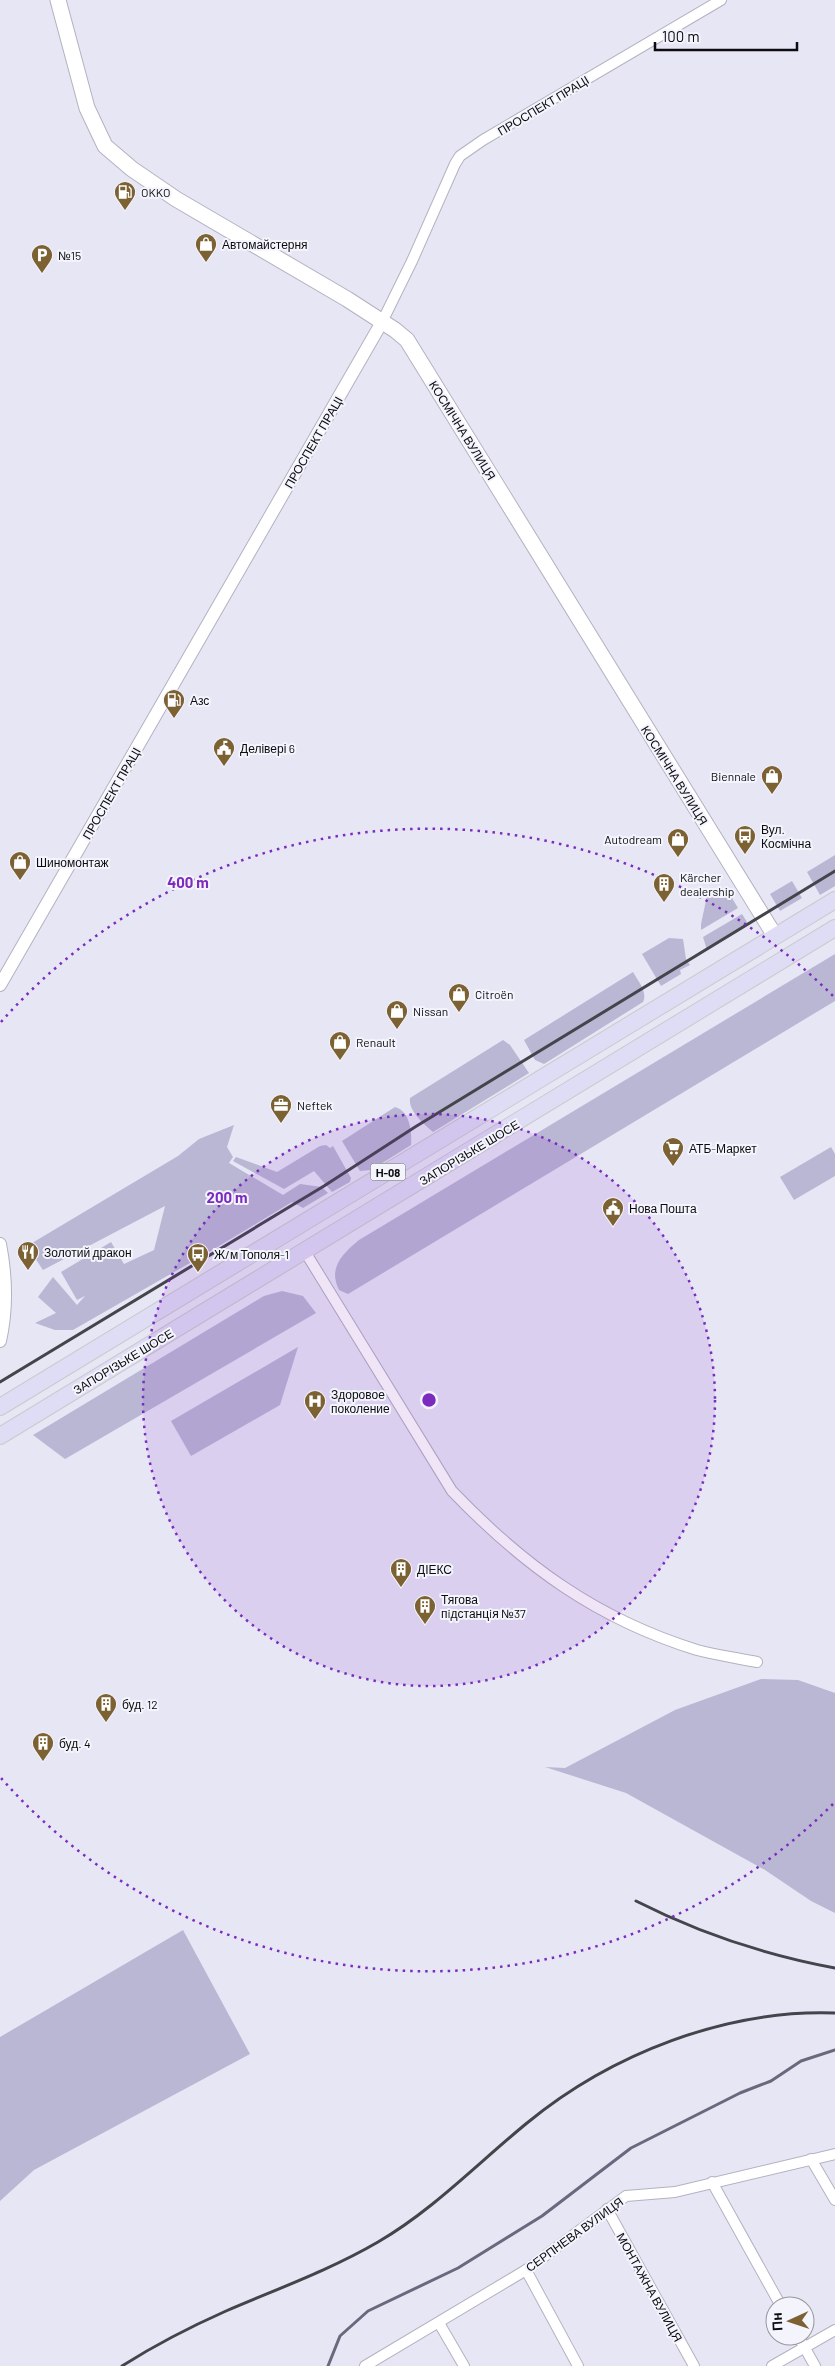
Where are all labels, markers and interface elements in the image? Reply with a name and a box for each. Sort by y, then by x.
scale bar [655,20,798,52]
text: 100 m [662,27,700,45]
street label: ПРОСПЕКТ ПРАЦІ [495,72,592,139]
fuel station icon: OKKO [113,180,137,211]
place label: OKKO [141,185,170,199]
shop icon: Автомайстерня [194,232,218,263]
place label: Автомайстерня [222,237,308,252]
parking icon: №15 [30,243,54,274]
place label: №15 [58,248,81,262]
street label: КОСМІЧНА ВУЛИЦЯ [426,378,499,483]
street label: ПРОСПЕКТ ПРАЦІ [281,394,346,491]
fuel station icon: Азс [162,688,186,719]
place label: Азс [190,693,209,707]
street label: КОСМІЧНА ВУЛИЦЯ [638,723,711,828]
public building icon: Делівері 6 [212,736,236,767]
place label: Делівері 6 [240,741,295,756]
street label: ПРОСПЕКТ ПРАЦІ [79,745,144,842]
shop icon: Biennale [760,764,784,795]
place label: Biennale [711,769,756,783]
place label: Вул. Космічна [761,822,811,850]
bus stop icon: Вул. Космічна [733,824,757,855]
shop icon: Autodream [666,827,690,858]
place label: Autodream [604,832,662,846]
shop icon: Шиномонтаж [8,850,32,881]
place label: Шиномонтаж [36,855,109,869]
place label: Kärcher dealership [680,870,734,898]
building icon: Kärcher dealership [652,872,676,903]
text: 400 m [167,873,209,891]
shop icon: Citroën [447,982,471,1013]
place label: Citroën [475,987,513,1001]
shop icon: Nissan [385,999,409,1030]
place label: Nissan [413,1004,448,1018]
shop icon: Renault [328,1030,352,1061]
place label: Renault [356,1035,396,1049]
office icon: Neftek [269,1093,293,1124]
place label: Neftek [297,1098,332,1112]
street label: ЗАПОРІЗЬКЕ ШОСЕ [417,1117,521,1187]
supermarket icon: АТБ-Маркет [661,1136,685,1167]
place label: АТБ-Маркет [689,1141,757,1156]
road number: Н-08 [370,1164,406,1180]
text: 200 m [206,1188,248,1206]
public building icon: Нова Пошта [601,1196,625,1227]
place label: Нова Пошта [629,1201,697,1215]
restaurant icon: Золотий дракон [16,1240,40,1271]
bus stop icon: Ж/м Тополя-1 [186,1242,210,1273]
place label: Золотий дракон [44,1245,132,1260]
place label: Ж/м Тополя-1 [214,1247,289,1261]
street label: ЗАПОРІЗЬКЕ ШОСЕ [71,1326,175,1396]
place label: Здоровое поколение [331,1387,390,1415]
hospital icon: Здоровое поколение [303,1389,327,1420]
centre of rings [420,1391,438,1409]
building icon: ДІЕКС [389,1557,413,1588]
place label: ДІЕКС [417,1562,452,1577]
place label: Тягова пiдстанцiя №37 [441,1592,526,1621]
building icon: Тягова пiдстанцiя №37 [413,1594,437,1625]
building icon: буд. 12 [94,1692,118,1723]
place label: буд. 12 [122,1697,158,1712]
building icon: буд. 4 [31,1731,55,1762]
place label: буд. 4 [59,1736,91,1751]
street label: СЕРПНЕВА ВУЛИЦЯ [523,2194,626,2275]
street label: МОНТАЖНА ВУЛИЦЯ [613,2230,686,2344]
north arrow [765,2296,815,2346]
text: Пн [768,2312,785,2331]

